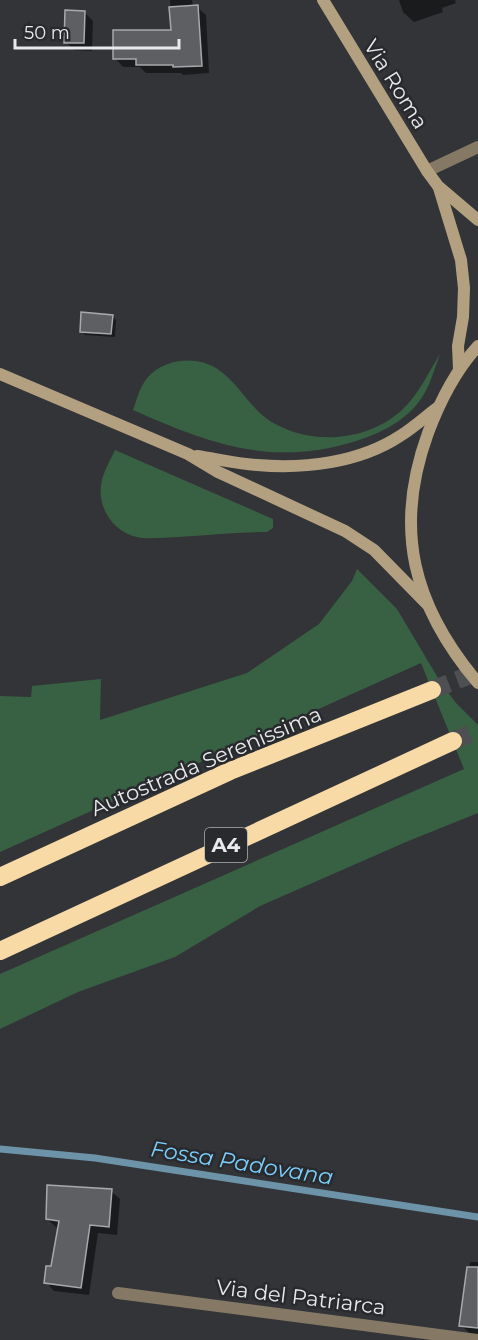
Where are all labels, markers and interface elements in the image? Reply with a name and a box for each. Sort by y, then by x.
scale bar [15,12,178,50]
text: 50 m [24,22,70,44]
street label: Via Roma [359,35,433,133]
street label: Autostrada Serenissima [87,701,325,821]
road number: A4 [205,828,247,862]
water label: Fossa Padovana [149,1135,335,1191]
street label: Via del Patriarca [215,1274,387,1320]

